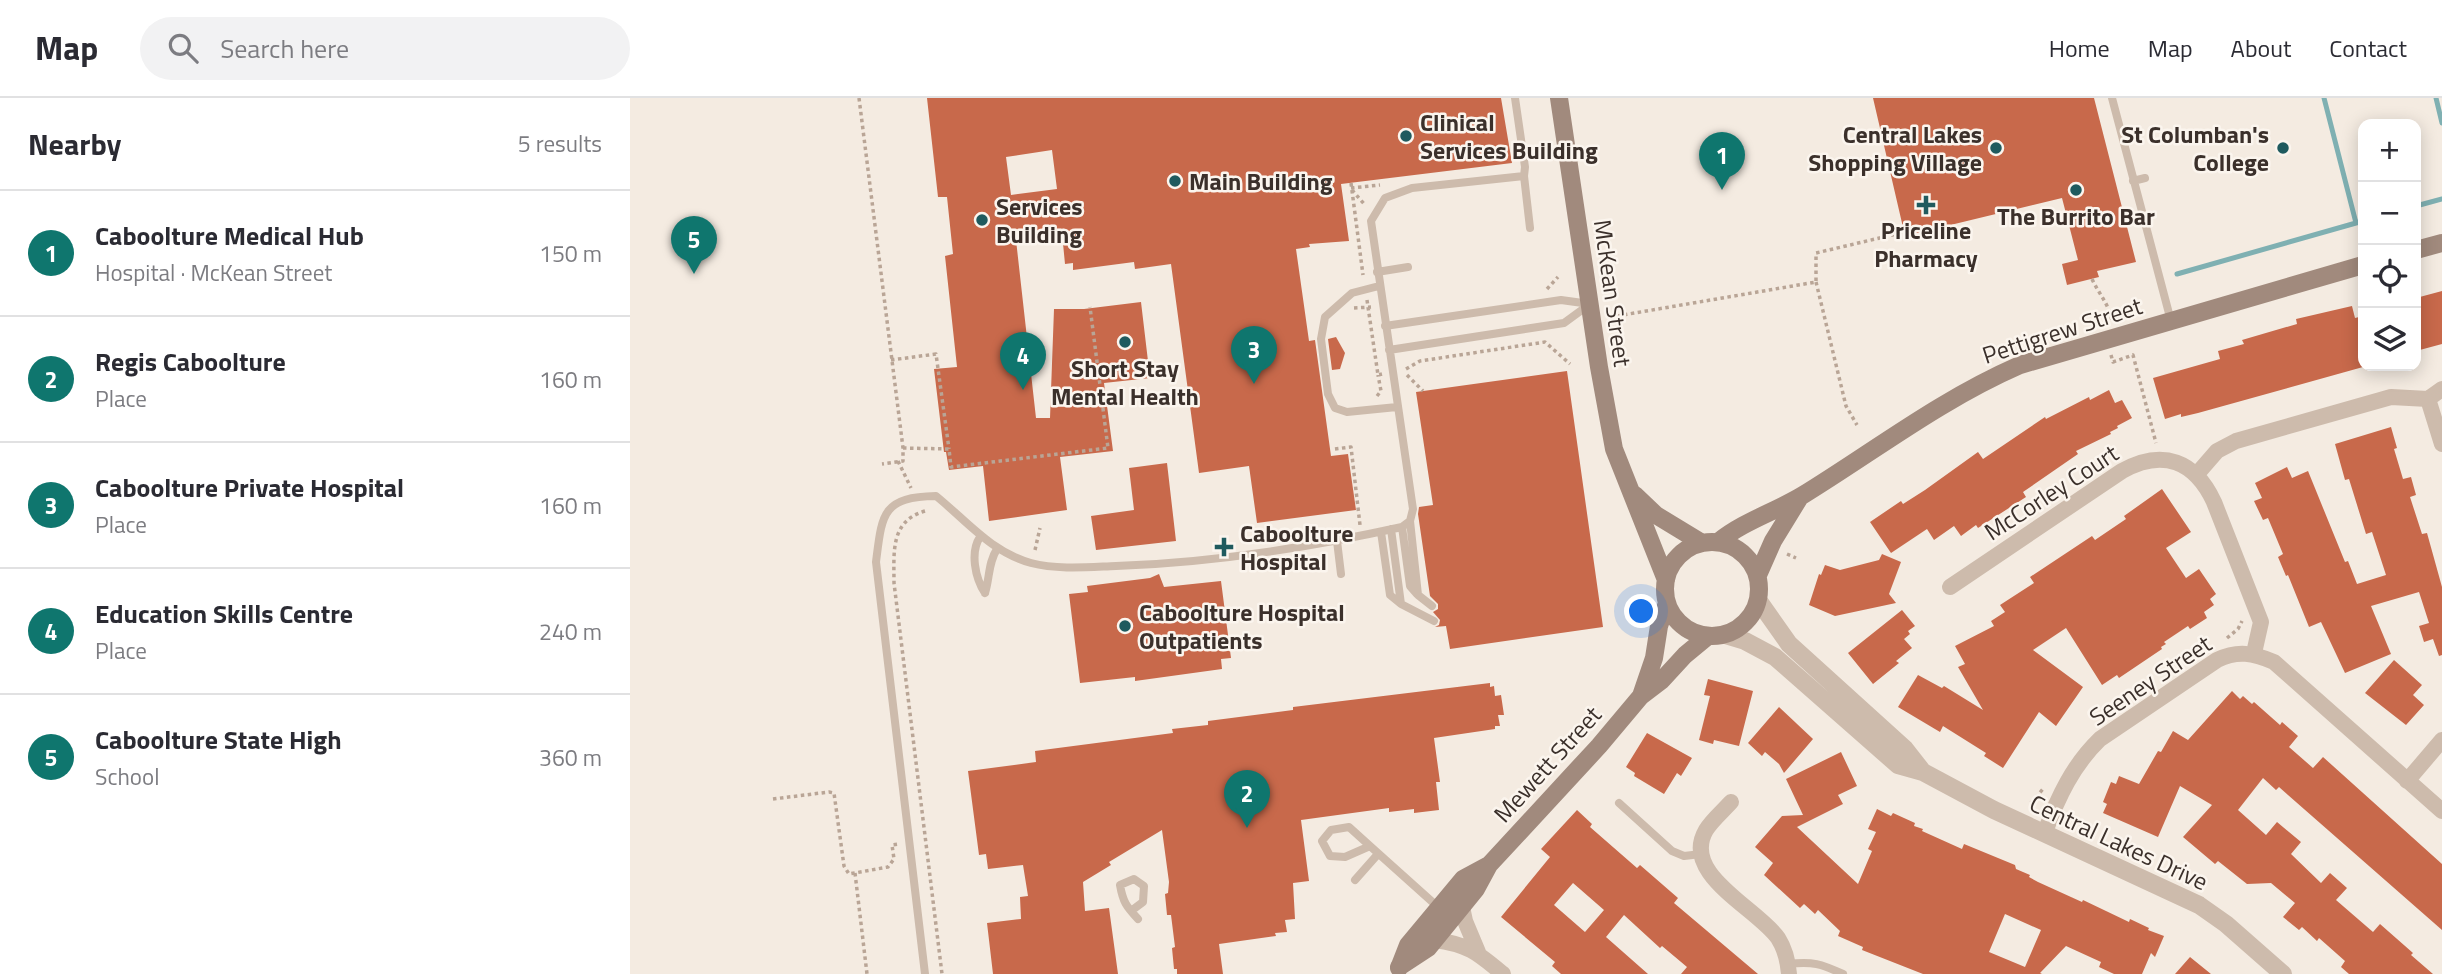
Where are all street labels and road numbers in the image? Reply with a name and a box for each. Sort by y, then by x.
street label: McKean Street [1585,217,1641,369]
street label: Pettigrew Street [1977,287,2147,373]
street label: McCorley Court [1977,435,2126,549]
street label: Seeney Street [2082,625,2219,734]
street label: Mewett Street [1485,697,1610,830]
street label: Central Lakes Drive [2024,785,2214,899]

